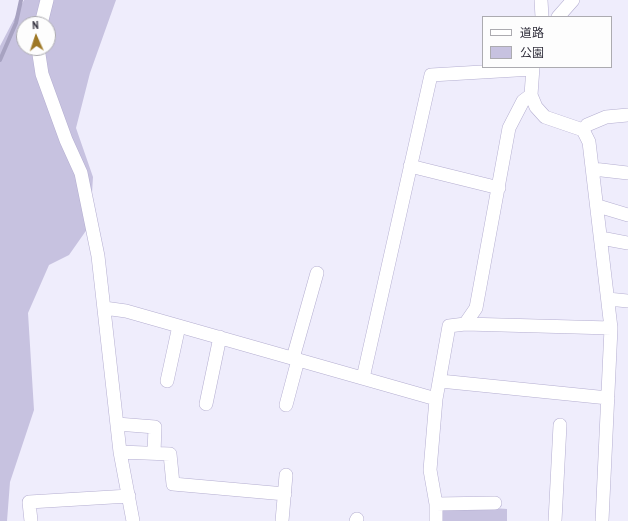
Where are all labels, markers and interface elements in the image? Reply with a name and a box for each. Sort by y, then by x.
north arrow [16,16,56,56]
legend [482,16,612,68]
text: N [32,18,39,32]
text: 道路 [520,25,544,41]
text: 公園 [520,45,544,61]

